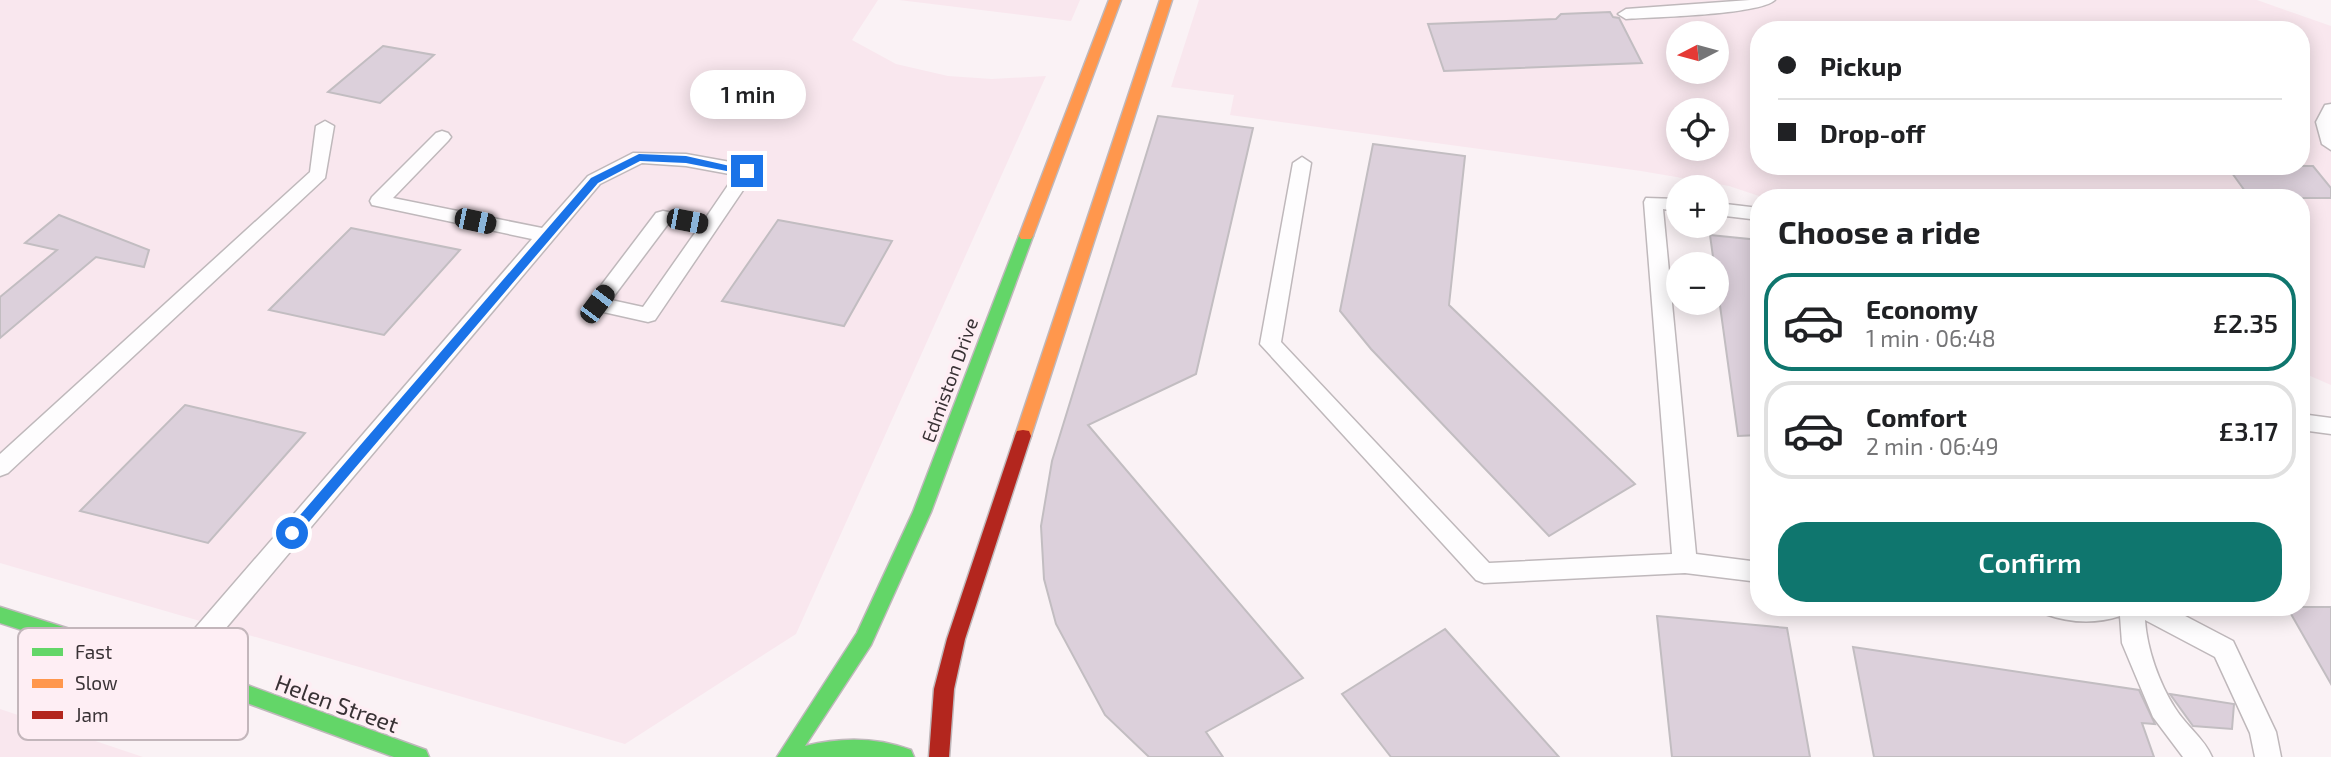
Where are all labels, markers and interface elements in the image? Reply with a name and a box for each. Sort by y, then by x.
north arrow [1666,21,1729,84]
map controls [1666,21,1729,315]
text: Pickup [1820,50,1902,81]
callout: 1 min [689,69,805,118]
text: 1 min [721,80,775,108]
button: locate [1666,98,1729,161]
text: Drop-off [1820,117,1925,148]
route end [731,155,763,187]
button: + [1666,175,1729,238]
car [453,206,498,236]
car [665,207,710,235]
text: Choose a ride [1778,212,1981,250]
button: − [1666,252,1729,315]
car [576,281,619,327]
icon: car [1782,291,1845,354]
text: Economy [1866,293,1978,324]
text: £2.35 [2213,307,2278,338]
street label: Edmiston Drive [916,315,982,445]
text: 1 min · 06:48 [1866,324,1996,352]
icon: car [1782,399,1845,462]
text: Comfort [1866,401,1967,432]
text: £3.17 [2219,415,2278,446]
text: 2 min · 06:49 [1866,432,1999,460]
route start [276,517,308,549]
button: Confirm [1778,522,2282,602]
legend [18,628,248,740]
text: Fast [75,640,112,663]
street label: Helen Street [271,668,403,738]
text: Slow [75,671,118,694]
text: Jam [75,703,109,726]

